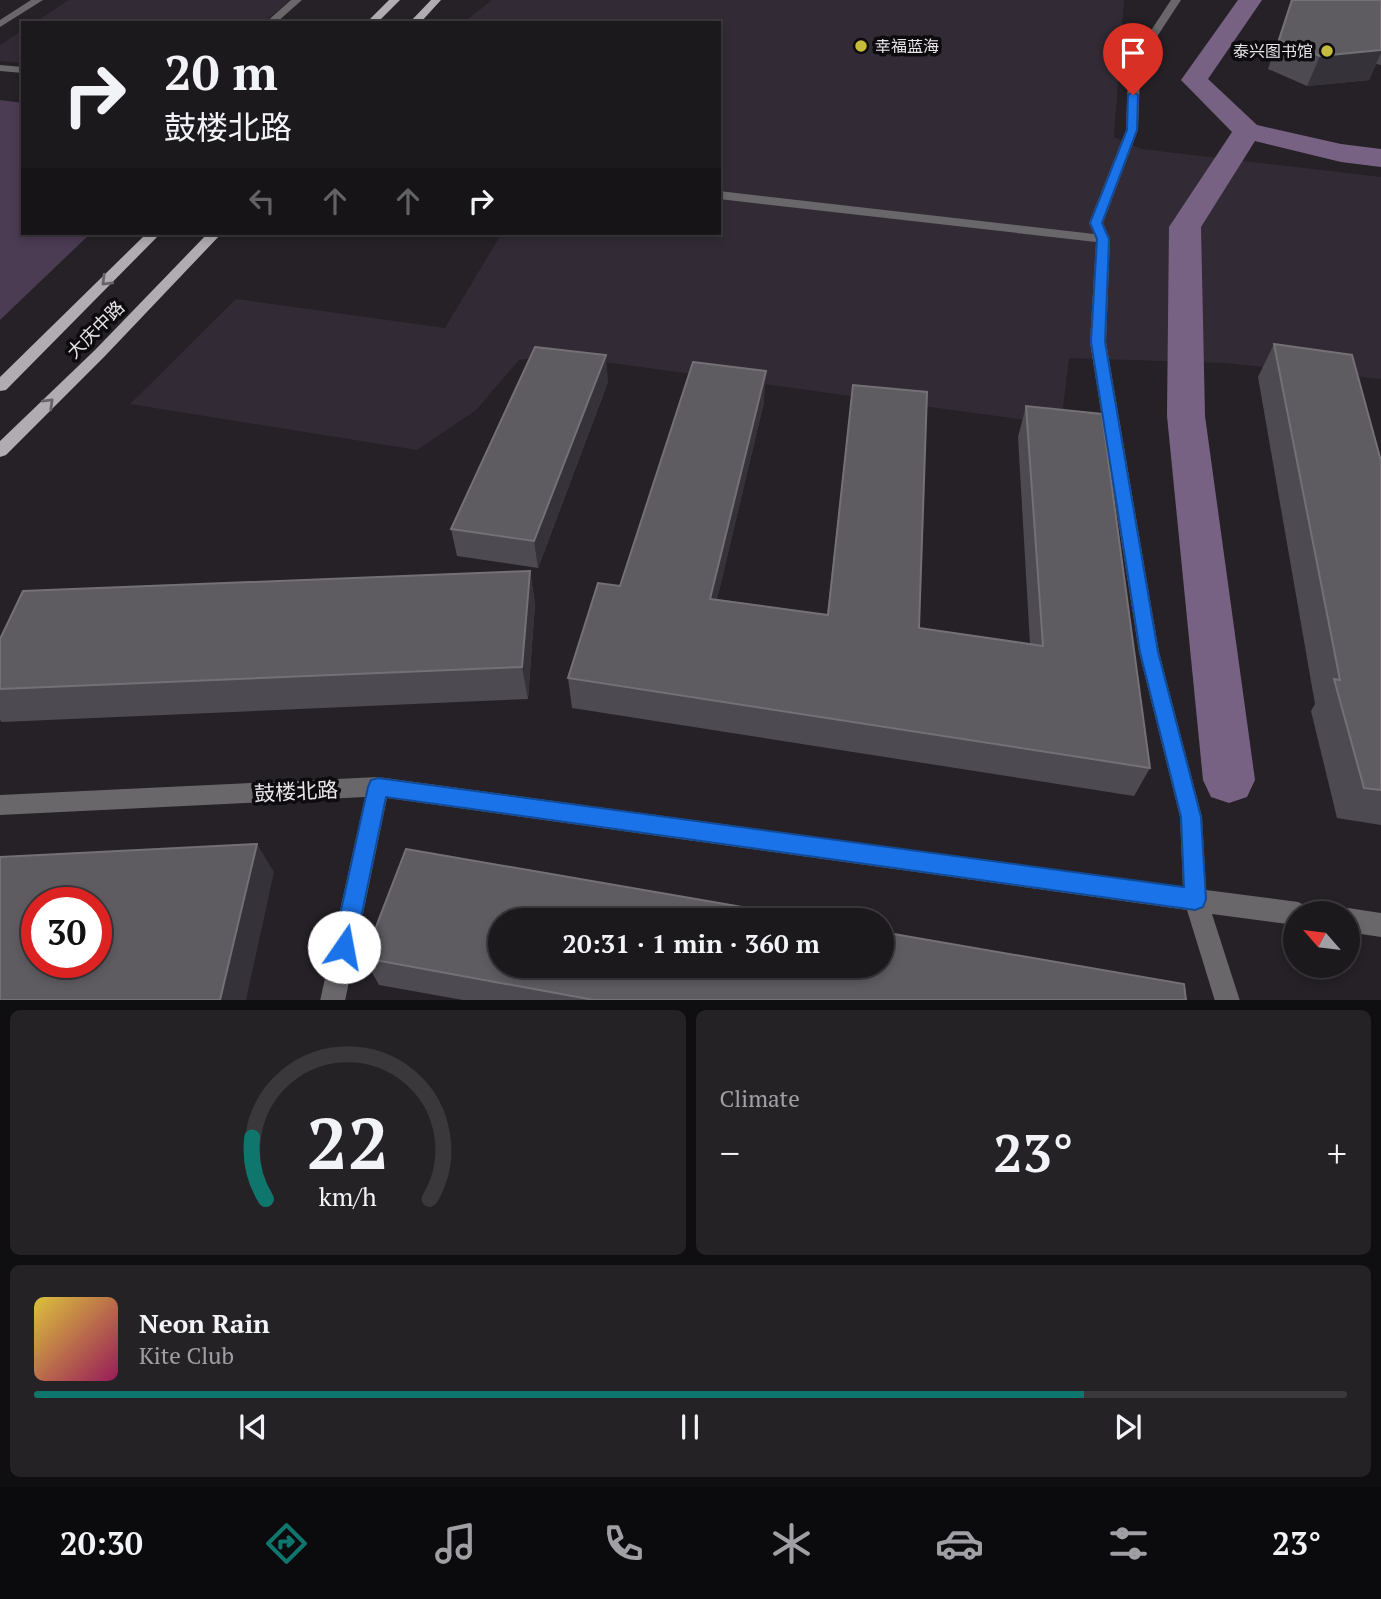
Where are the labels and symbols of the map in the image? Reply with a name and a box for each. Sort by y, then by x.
pin [1103,23,1163,95]
place label: 幸福蓝海 [875,35,939,57]
marker: 幸福蓝海 [853,38,869,54]
place label: 泰兴图书馆 [1233,40,1313,62]
marker: 泰兴图书馆 [1319,43,1335,59]
one-way arrow [102,273,114,285]
street label: 大庆中路 [61,295,129,363]
one-way arrow [41,399,53,411]
street label: 鼓楼北路 [253,775,339,807]
speed limit sign: 30 [21,887,112,978]
north arrow [1283,901,1360,978]
position arrow [307,910,381,984]

